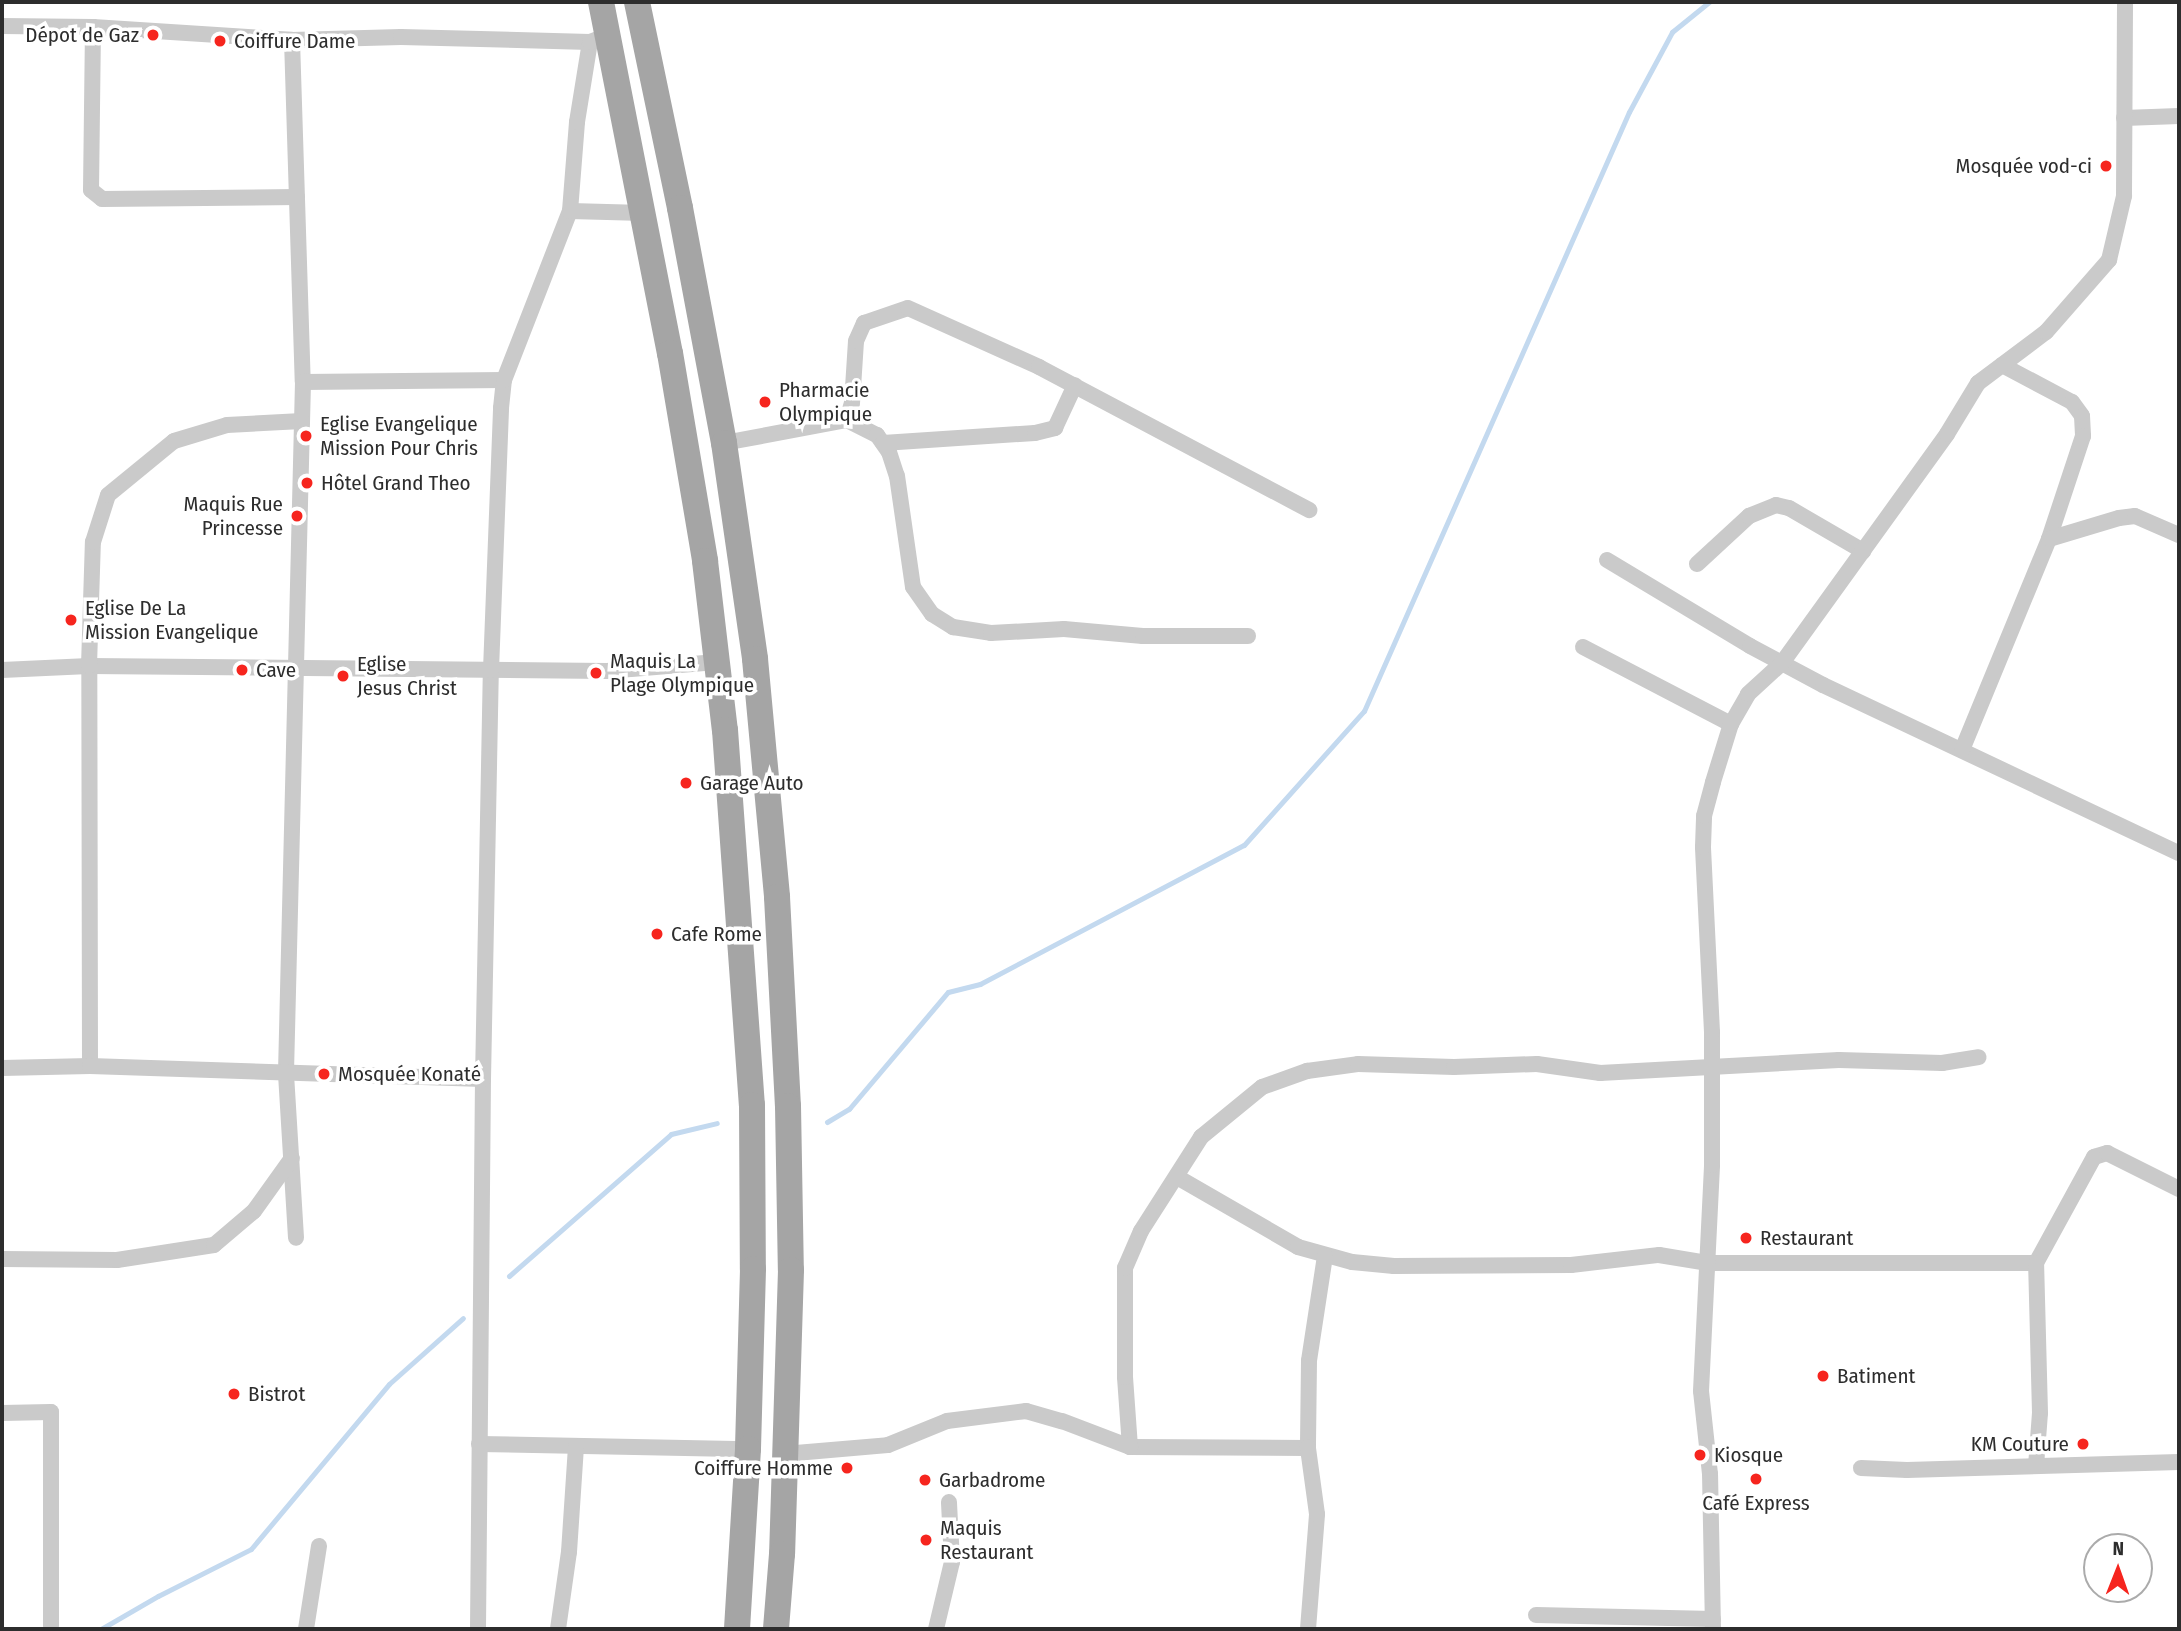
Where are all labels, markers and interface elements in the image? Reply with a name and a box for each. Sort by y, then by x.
place label: Dépot de Gaz [25,22,139,48]
marker: Dépot de Gaz [145,27,161,43]
place label: Coiffure Dame [234,28,355,54]
marker: Coiffure Dame [212,33,228,49]
place label: Mosquée vod-ci [1956,153,2092,179]
marker: Mosquée vod-ci [2098,158,2114,174]
place label: Pharmacie Olympique [779,377,872,427]
marker: Pharmacie Olympique [757,394,773,410]
place label: Eglise Evangelique Mission Pour Chris [320,411,478,461]
marker: Eglise Evangelique Mission Pour Chris [298,428,314,444]
place label: Hôtel Grand Theo [321,470,471,496]
marker: Hôtel Grand Theo [299,475,315,491]
place label: Maquis Rue Princesse [184,491,283,541]
marker: Maquis Rue Princesse [289,508,305,524]
place label: Eglise De La Mission Evangelique [85,595,258,645]
marker: Eglise De La Mission Evangelique [63,612,79,628]
place label: Maquis La Plage Olympique [610,648,754,698]
place label: Eglise Jesus Christ [357,651,457,701]
place label: Cave [256,657,296,683]
marker: Cave [234,662,250,678]
marker: Maquis La Plage Olympique [588,665,604,681]
marker: Eglise Jesus Christ [335,668,351,684]
place label: Garage Auto [700,770,804,796]
marker: Garage Auto [678,775,694,791]
place label: Cafe Rome [671,921,762,947]
marker: Cafe Rome [649,926,665,942]
place label: Mosquée Konaté [338,1061,481,1087]
marker: Mosquée Konaté [316,1066,332,1082]
place label: Restaurant [1760,1225,1853,1251]
marker: Restaurant [1738,1230,1754,1246]
place label: Batiment [1837,1363,1915,1389]
marker: Batiment [1815,1368,1831,1384]
place label: Bistrot [248,1381,305,1407]
marker: Bistrot [226,1386,242,1402]
place label: KM Couture [1971,1431,2069,1457]
marker: KM Couture [2075,1436,2091,1452]
place label: Kiosque [1714,1442,1783,1468]
marker: Kiosque [1692,1447,1708,1463]
place label: Coiffure Homme [694,1455,833,1481]
marker: Coiffure Homme [839,1460,855,1476]
place label: Garbadrome [939,1467,1045,1493]
marker: Café Express [1748,1471,1764,1487]
marker: Garbadrome [917,1472,933,1488]
place label: Café Express [1702,1490,1810,1516]
place label: Maquis Restaurant [940,1515,1033,1565]
marker: Maquis Restaurant [918,1532,934,1548]
north arrow [2083,1533,2153,1603]
text: N [2112,1537,2124,1560]

